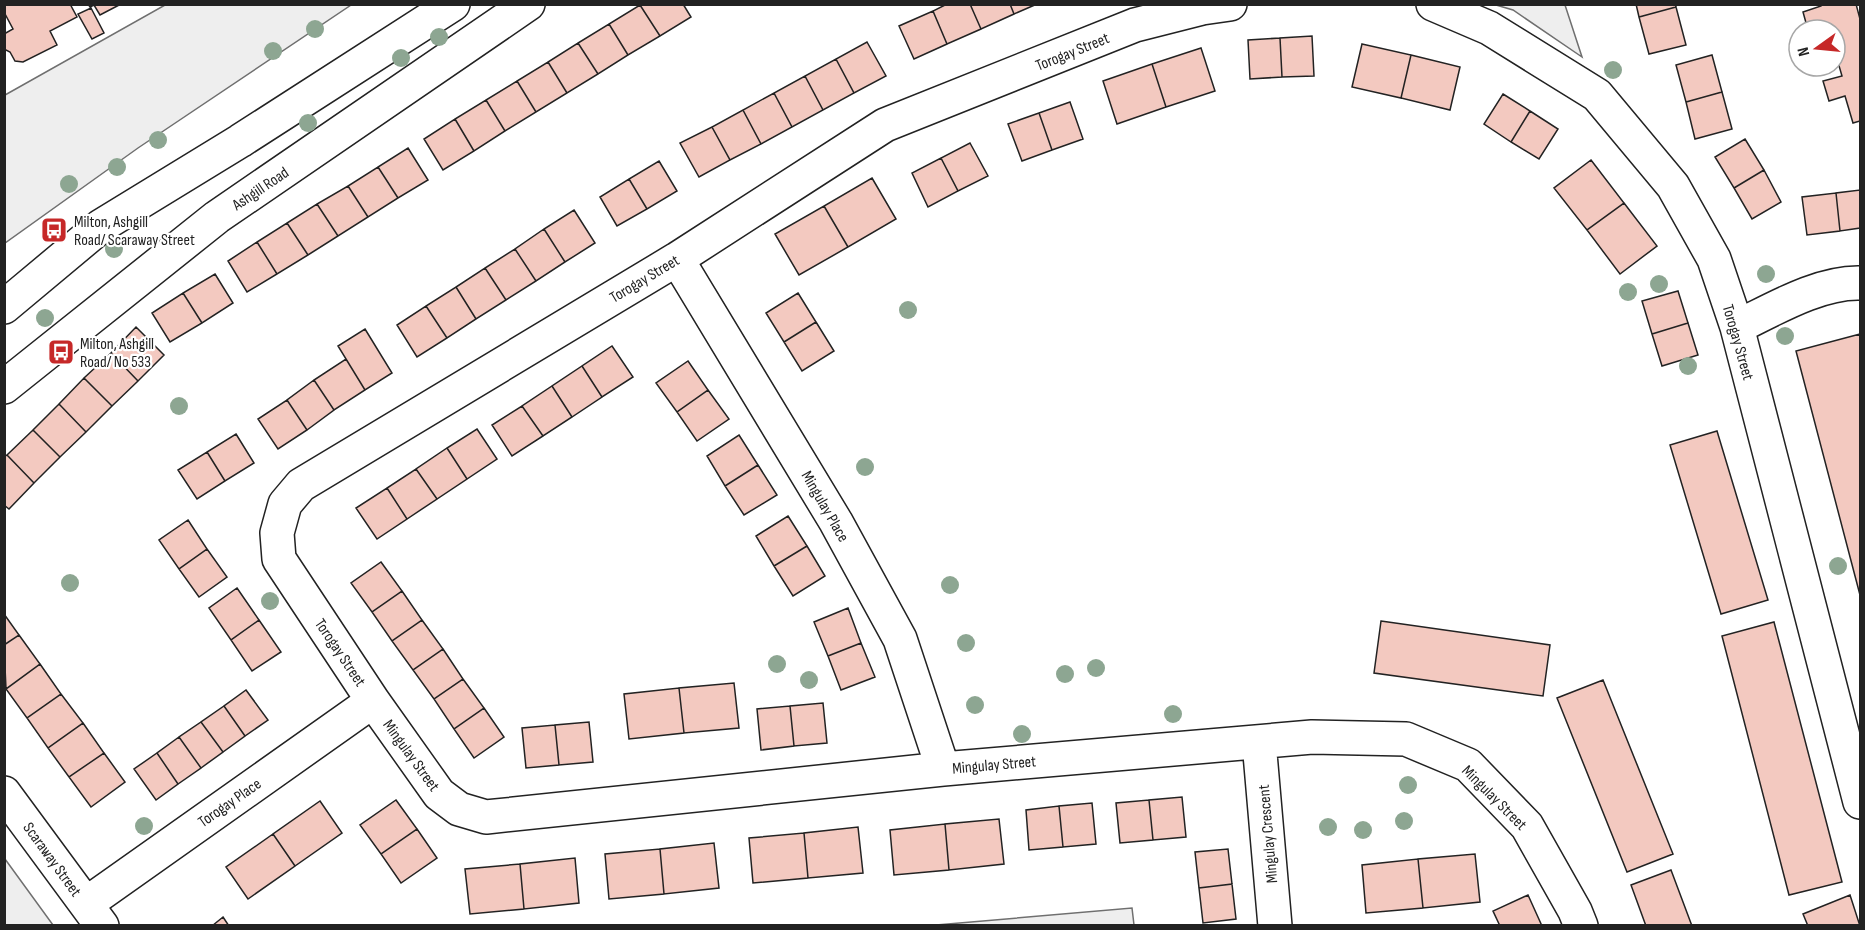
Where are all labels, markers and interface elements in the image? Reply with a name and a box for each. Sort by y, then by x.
north arrow [1787,18,1847,78]
street label: Torogay Street [1033,29,1112,76]
text: N [1794,45,1814,58]
street label: Ashgill Road [228,163,293,216]
place label: Milton, Ashgill Road/ Scaraway Street [74,213,195,250]
bus stop icon: Milton, Ashgill Road/ Scaraway Street [39,215,69,245]
street label: Torogay Street [607,251,683,307]
street label: Torogay Street [1718,302,1757,382]
place label: Milton, Ashgill Road/ No 533 [80,335,154,372]
bus stop icon: Milton, Ashgill Road/ No 533 [46,337,76,367]
street label: Mingulay Place [797,468,853,546]
street label: Torogay Street [310,615,369,690]
street label: Mingulay Street [378,716,443,796]
street label: Mingulay Street [952,752,1037,779]
street label: Mingulay Street [1458,762,1530,835]
street label: Torogay Place [195,775,265,832]
street label: Mingulay Crescent [1255,784,1282,884]
street label: Scaraway Street [19,819,85,901]

